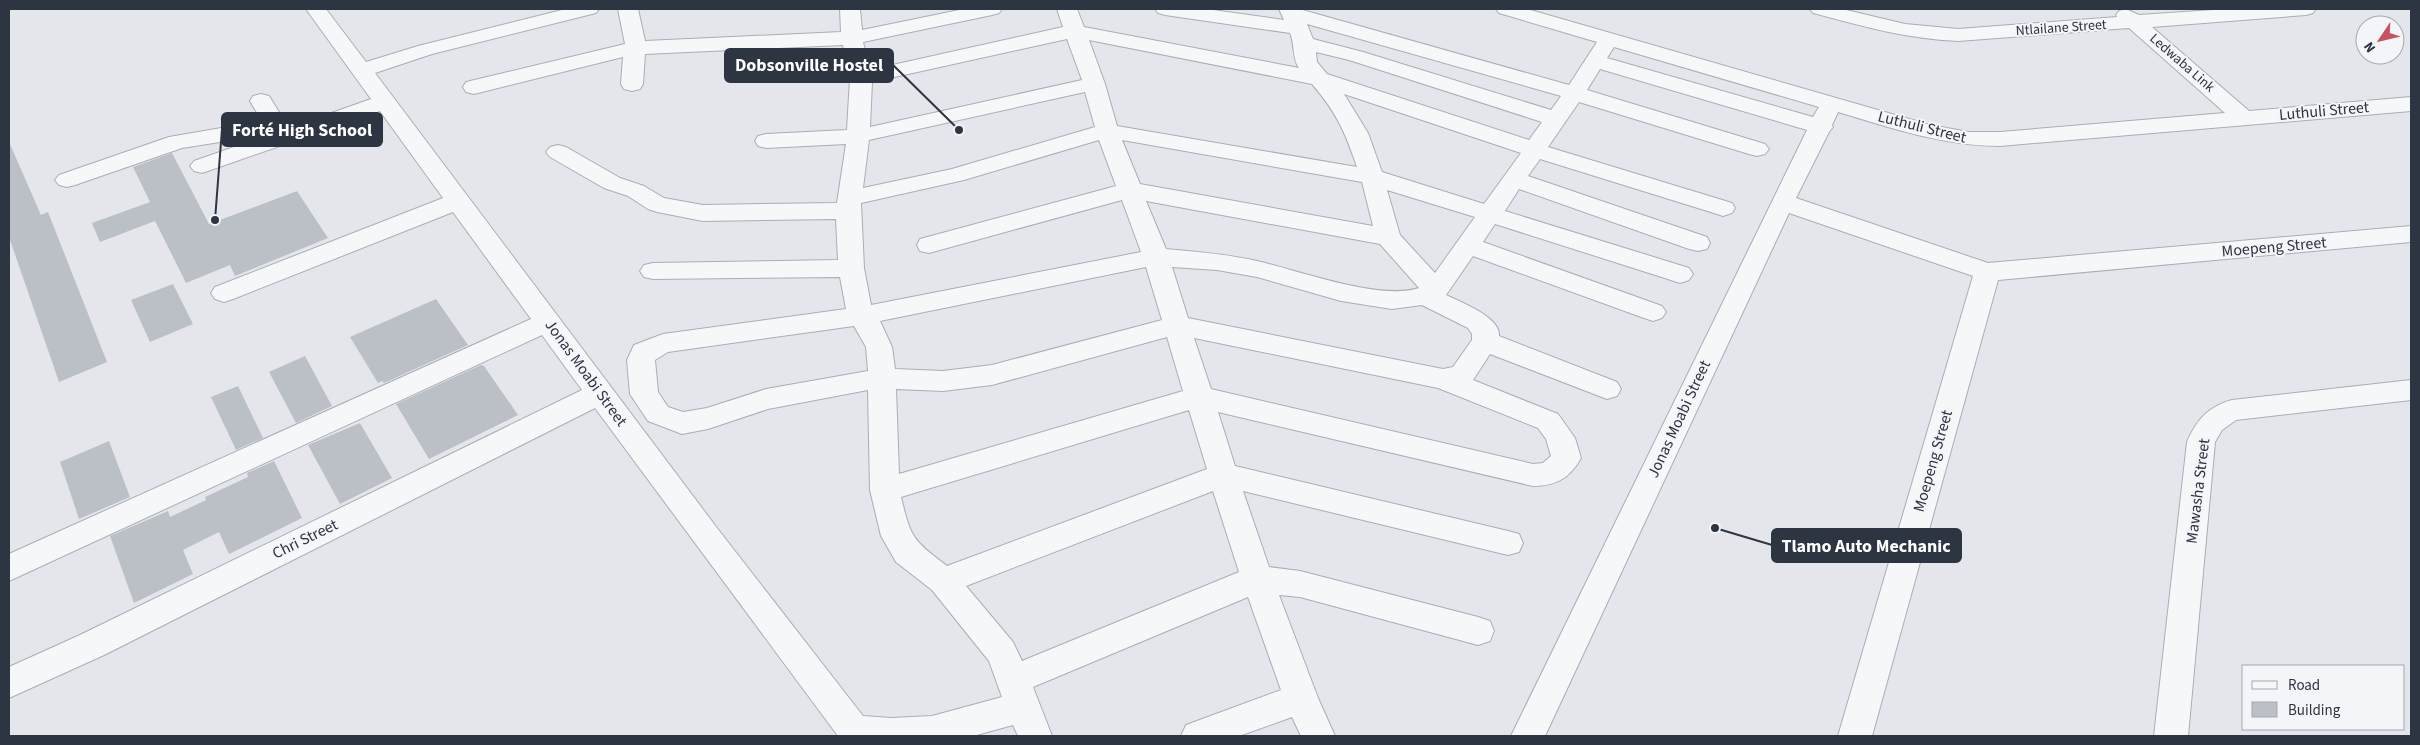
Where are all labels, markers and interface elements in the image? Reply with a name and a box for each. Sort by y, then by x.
street label: Ntlailane Street [2015,15,2107,41]
north arrow [2355,15,2405,65]
street label: Ledwaba Link [2145,29,2219,97]
text: N [2359,37,2381,56]
callout: Dobsonville Hostel [725,49,893,82]
text: Dobsonville Hostel [735,53,883,78]
street label: Luthuli Street [2278,96,2371,126]
street label: Luthuli Street [1875,105,1969,149]
callout: Forté High School [222,113,382,146]
text: Forté High School [232,118,372,143]
street label: Moepeng Street [2221,231,2328,263]
street label: Jonas Moabi Street [540,315,633,431]
street label: Jonas Moabi Street [1642,356,1716,481]
street label: Moepeng Street [1908,407,1958,515]
street label: Mawasha Street [2181,437,2215,545]
street label: Chri Street [268,513,342,564]
callout: Tlamo Auto Mechanic [1772,529,1961,562]
text: Tlamo Auto Mechanic [1781,534,1951,559]
legend [2242,665,2405,730]
text: Road [2288,675,2320,696]
text: Building [2288,700,2341,721]

